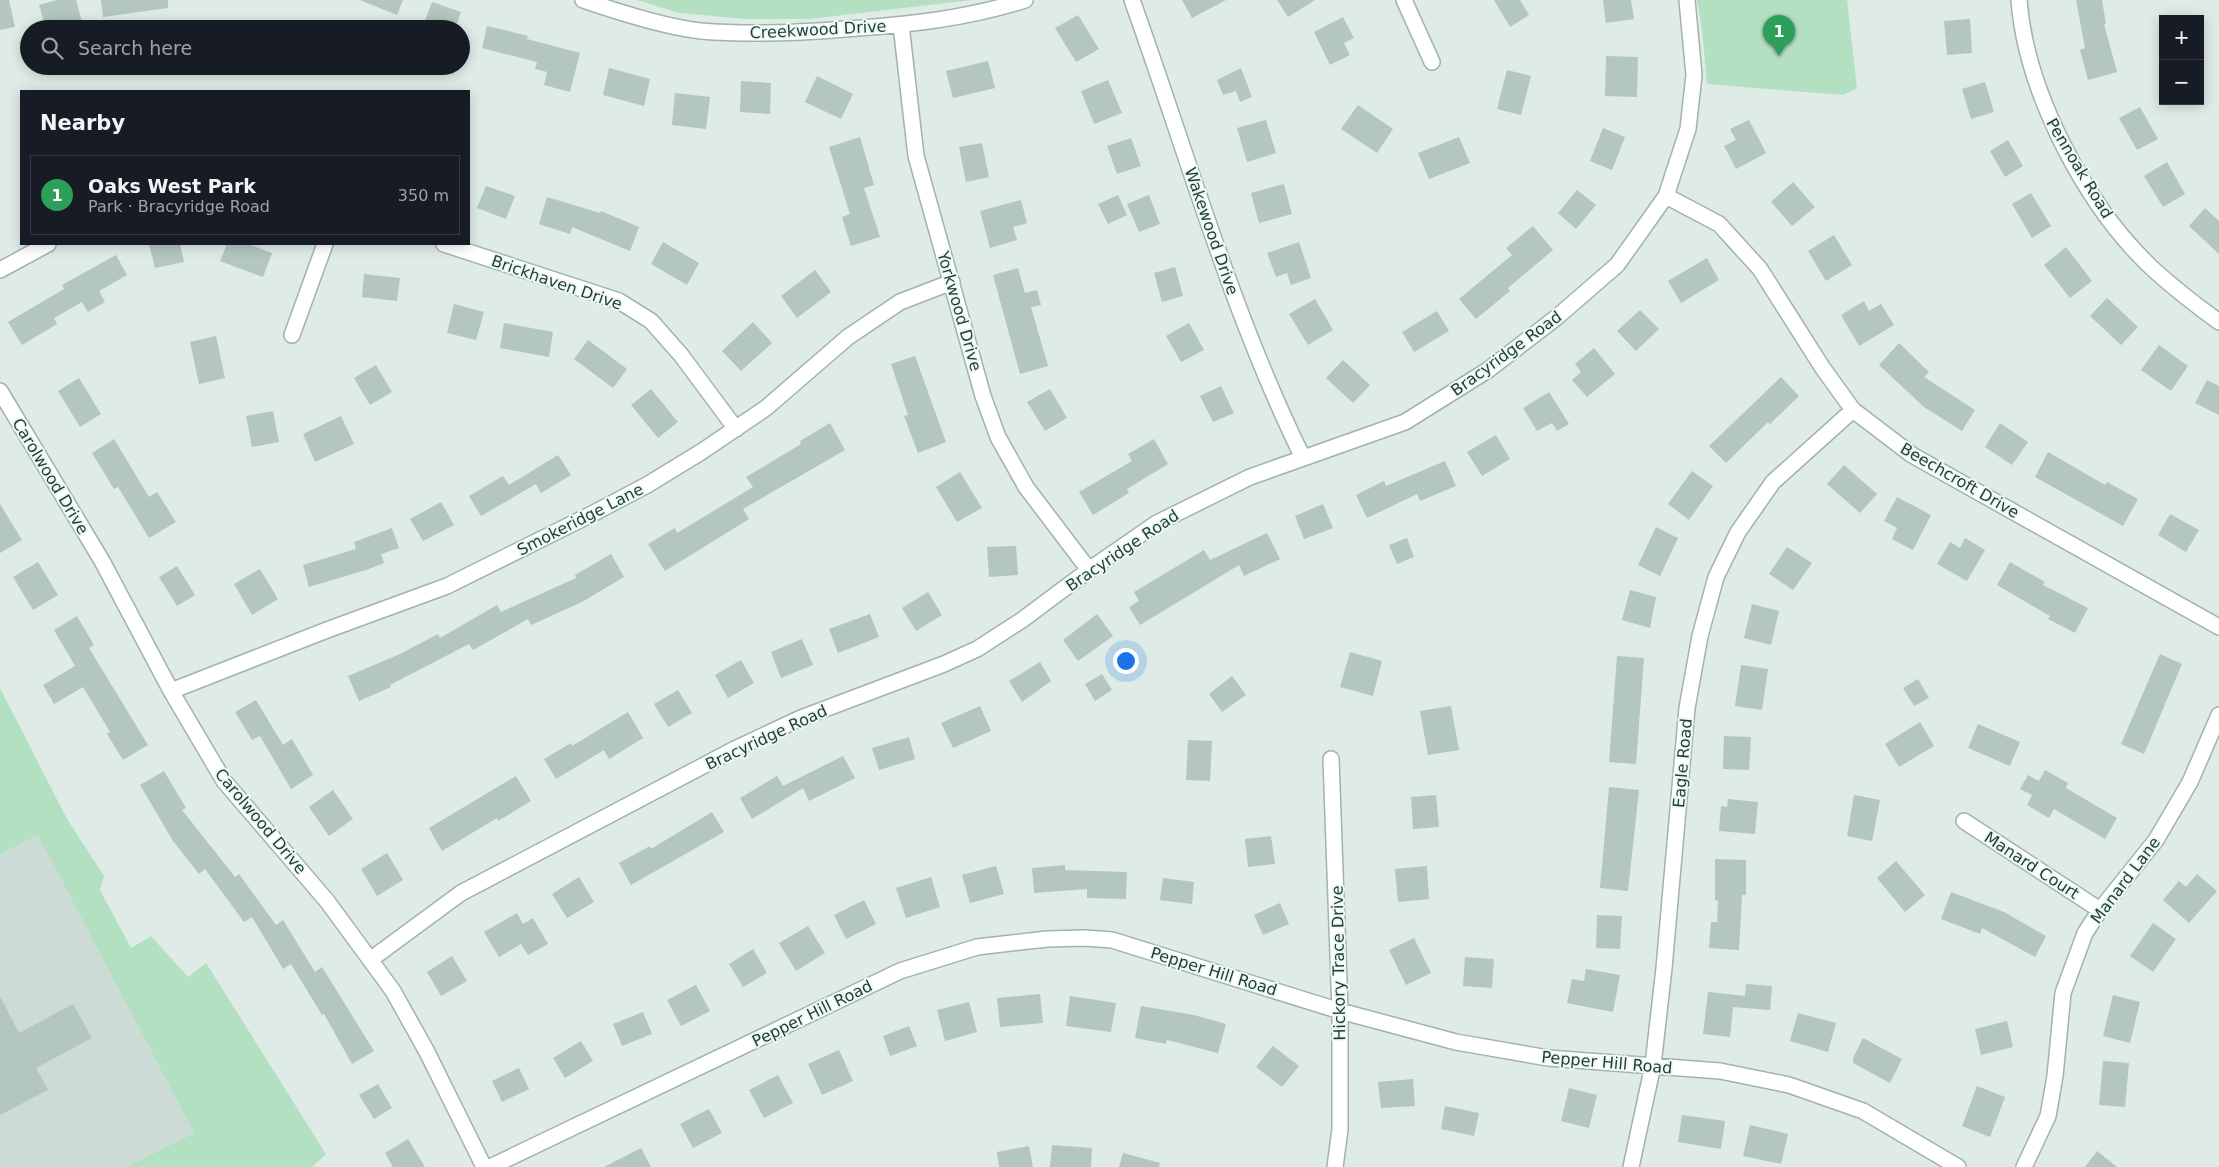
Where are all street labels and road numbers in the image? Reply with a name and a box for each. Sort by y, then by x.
street label: Creekwood Drive [749,16,887,43]
street label: Pennoak Road [2042,115,2117,222]
street label: Wakewood Drive [1181,165,1242,297]
street label: Yorkwood Drive [933,248,986,373]
street label: Brickhaven Drive [489,251,625,314]
street label: Bracyridge Road [1447,307,1565,400]
street label: Carolwood Drive [8,415,93,538]
street label: Beechcroft Drive [1897,439,2022,522]
street label: Smokeridge Lane [514,479,646,559]
street label: Bracyridge Road [1062,506,1182,595]
street label: Bracyridge Road [702,701,830,774]
street label: Eagle Road [1669,718,1696,808]
street label: Carolwood Drive [211,765,310,878]
street label: Manard Court [1981,828,2083,903]
street label: Manard Lane [2087,833,2164,927]
street label: Hickory Trace Drive [1328,885,1349,1041]
street label: Pepper Hill Road [1148,943,1279,1000]
street label: Pepper Hill Road [749,976,875,1051]
street label: Pepper Hill Road [1541,1047,1673,1078]

